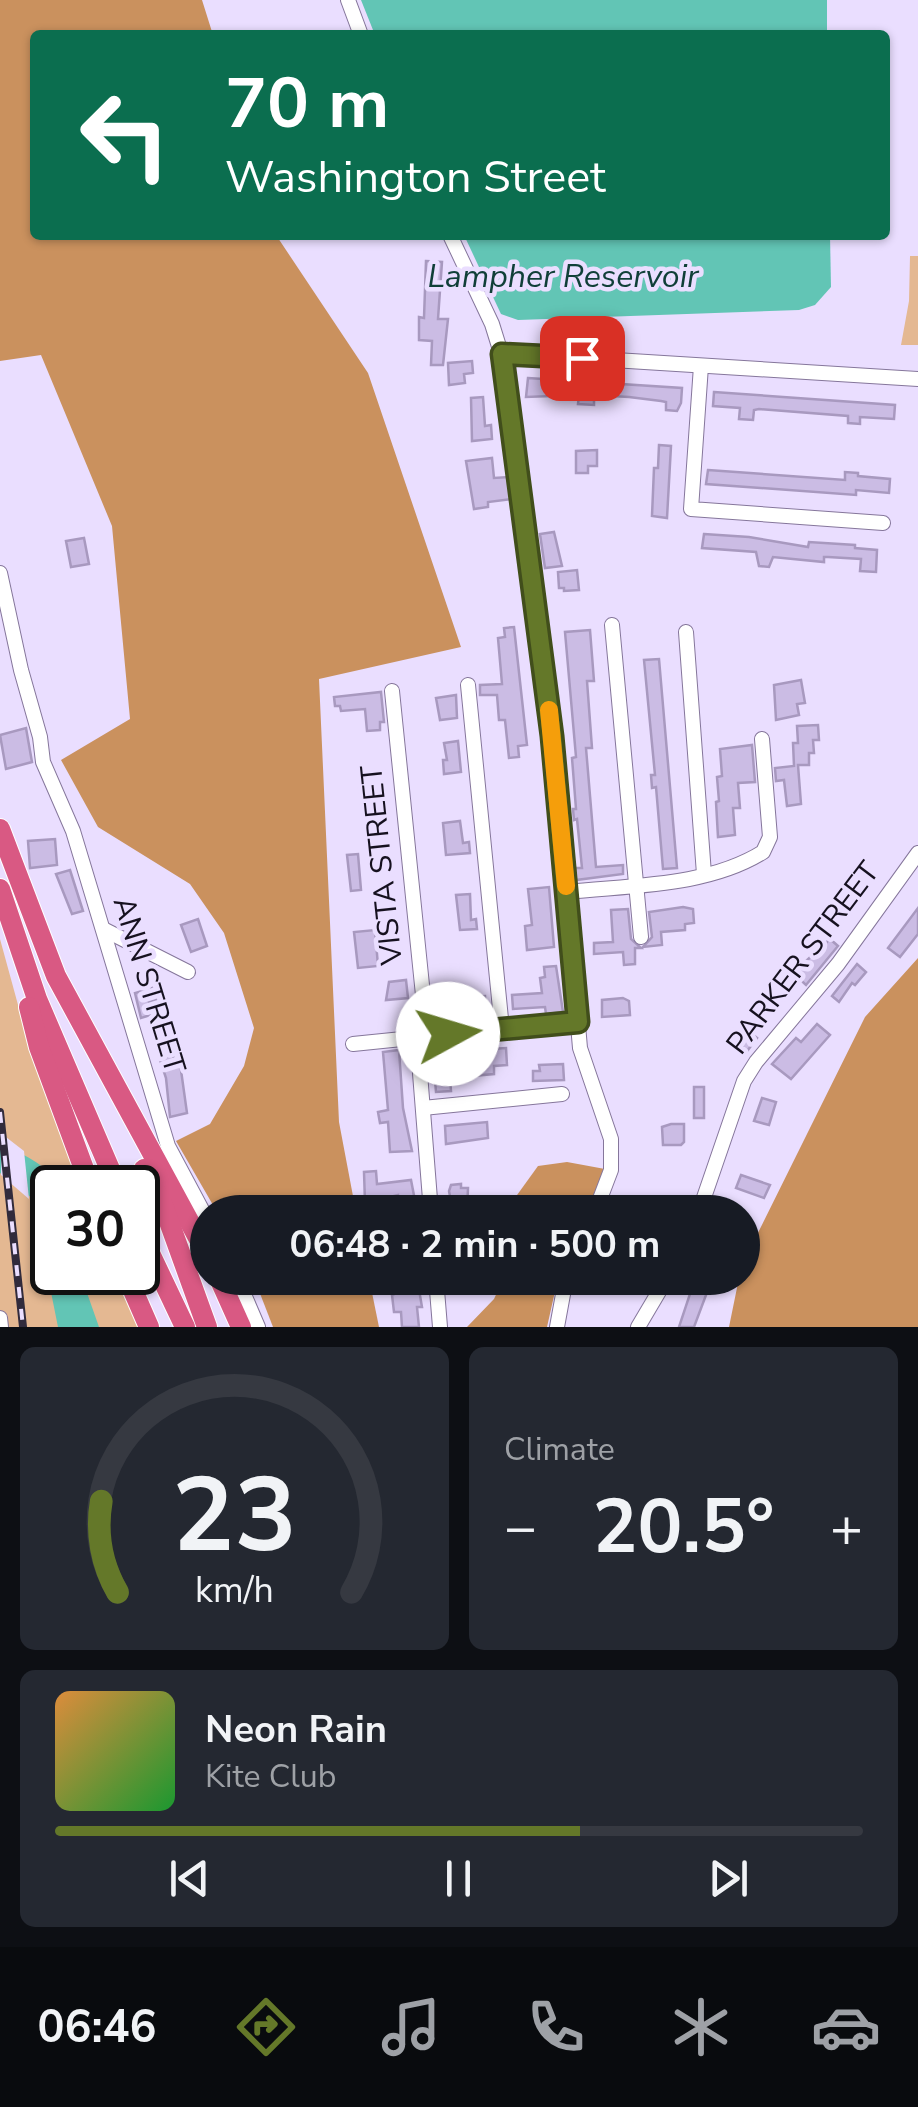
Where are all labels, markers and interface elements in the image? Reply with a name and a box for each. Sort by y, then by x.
text: 70 m [225,56,389,152]
icon: left [60,70,190,200]
text: Washington Street [225,147,606,208]
water label: Lampher Reservoir [427,255,700,298]
pin [540,316,625,401]
icon: arrive [555,331,610,386]
street label: VISTA STREET [351,763,413,968]
street label: PARKER STREET [717,853,889,1063]
street label: ANN STREET [103,892,195,1078]
position arrow [396,982,500,1086]
speed limit sign: 30 [30,1165,160,1295]
text: 06:48 · 2 min · 500 m [290,1219,660,1270]
text: Climate [504,1428,615,1471]
text: 23 [172,1445,297,1587]
text: 20.5° [592,1476,775,1578]
text: − [504,1490,537,1565]
text: + [830,1490,863,1565]
text: km/h [195,1566,274,1615]
text: Neon Rain [205,1704,387,1755]
text: Kite Club [205,1755,336,1798]
icon: previous [162,1851,217,1906]
icon: pause [431,1851,486,1906]
icon: next [701,1851,756,1906]
icon: directions [231,1992,301,2062]
icon: music [376,1992,446,2062]
icon: phone [521,1992,591,2062]
icon: climate [666,1992,736,2062]
icon: car [811,1992,881,2062]
text: 06:46 [37,1997,157,2058]

